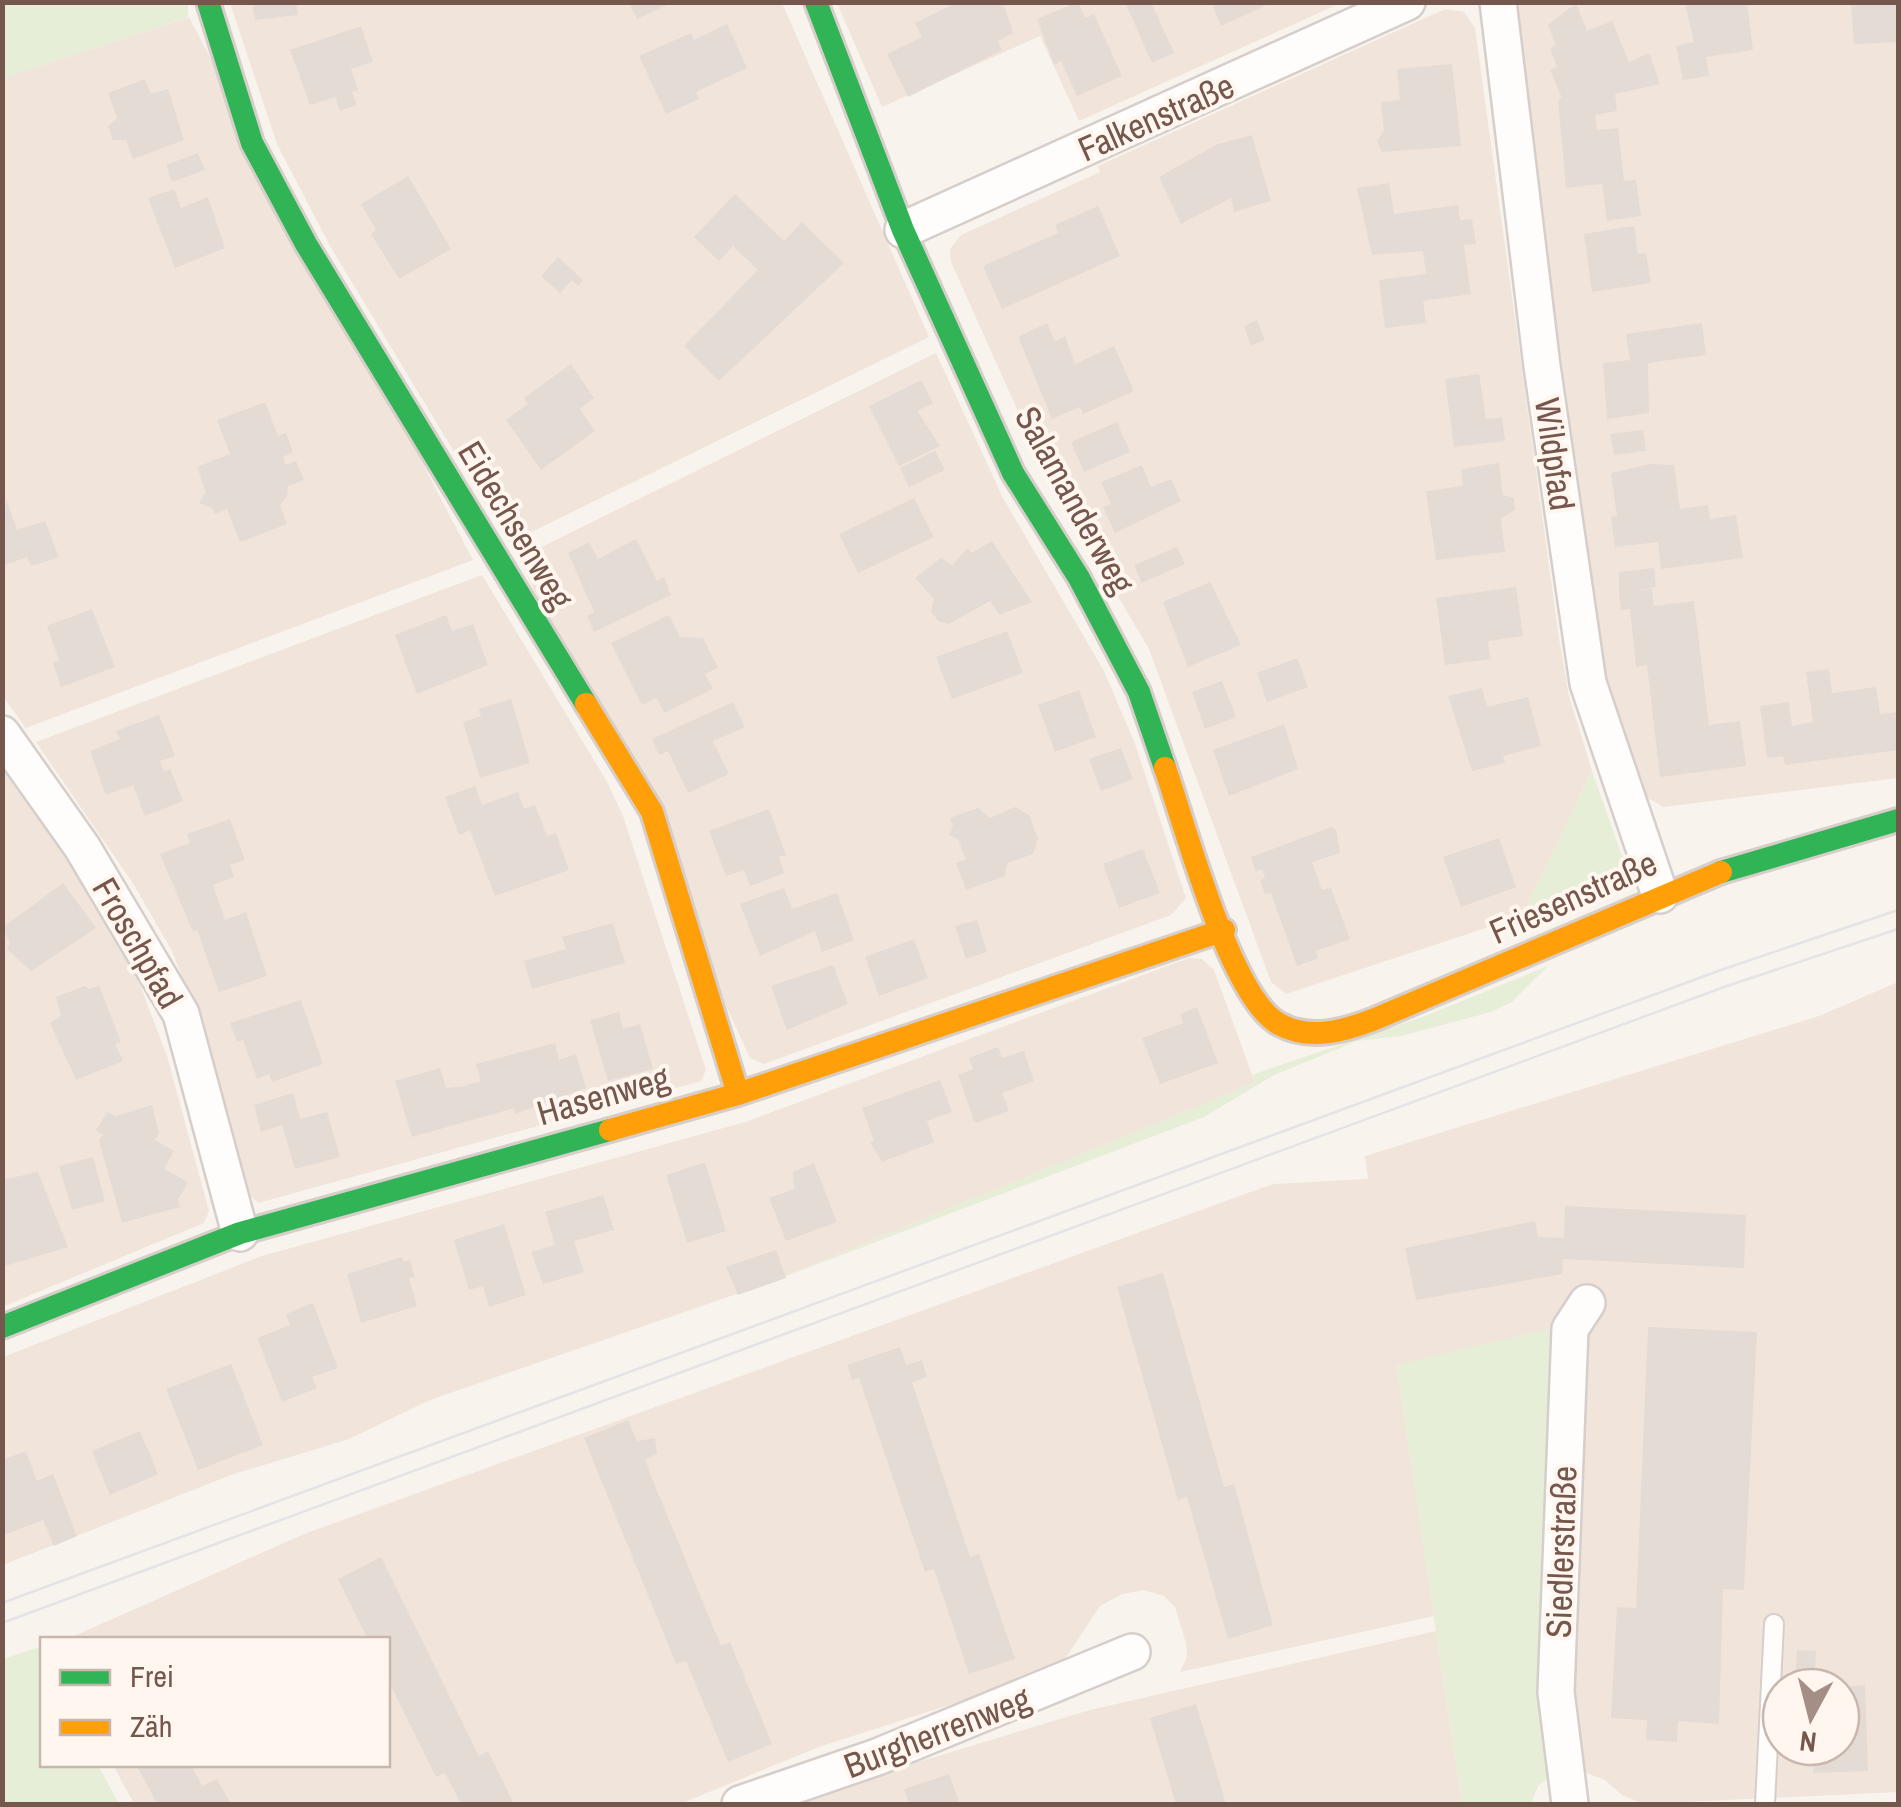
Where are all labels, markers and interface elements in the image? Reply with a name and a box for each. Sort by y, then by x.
street label: Falkenstraße [1071,62,1241,172]
street label: Wildpfad [1524,395,1586,513]
street label: Salamanderweg [1004,398,1146,602]
street label: Eidechsenweg [447,432,585,618]
street label: Friesenstraße [1482,839,1664,955]
street label: Froschpfad [82,869,194,1017]
street label: Hasenweg [531,1054,675,1136]
street label: Siedlerstraße [1535,1465,1587,1639]
legend [40,1637,390,1767]
text: Frei [130,1656,174,1696]
north arrow [1761,1667,1861,1767]
street label: Burgherrenweg [837,1675,1037,1789]
text: Zäh [130,1706,172,1746]
text: N [1797,1722,1818,1762]

